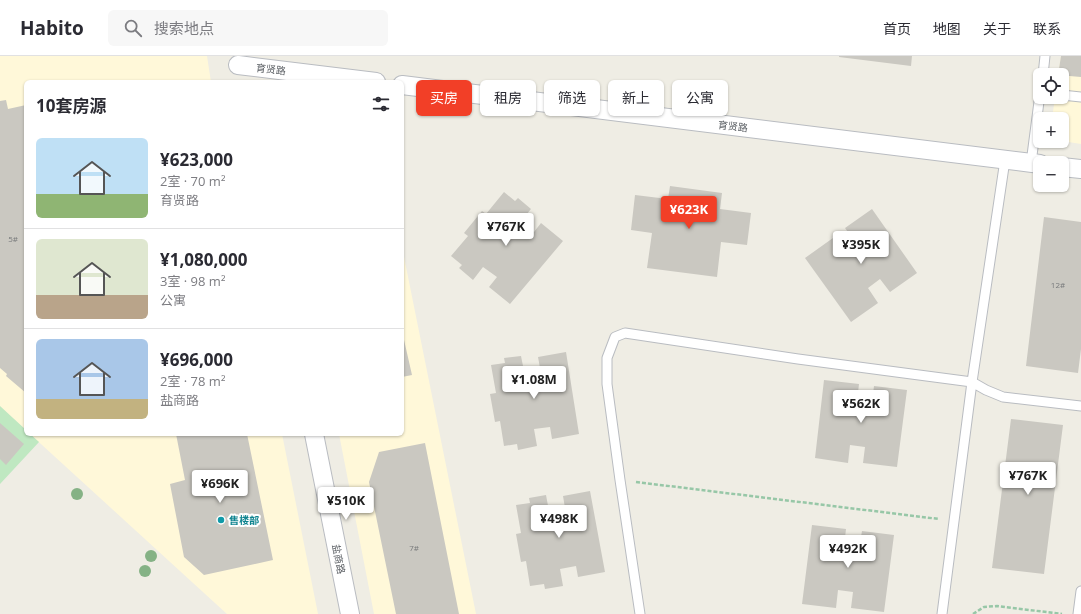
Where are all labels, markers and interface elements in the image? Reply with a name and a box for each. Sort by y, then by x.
search box [108,10,388,46]
text: Habito [20,15,84,41]
icon: search [122,17,144,39]
text: 搜索地点 [154,18,214,38]
text: 首页 [883,19,911,38]
text: 地图 [933,19,961,38]
text: 关于 [983,19,1011,38]
text: 联系 [1033,19,1061,38]
street label: 育贤路 [255,60,287,78]
map controls [1033,68,1069,192]
button: locate [1033,68,1069,104]
chip: 买房 [416,80,472,116]
chip: 租房 [480,80,536,116]
chip: 筛选 [544,80,600,116]
chip: 新上 [608,80,664,116]
chip: 公寓 [672,80,728,116]
icon: filters [370,93,392,115]
text: 10套房源 [36,94,106,117]
button: + [1033,112,1069,148]
street label: 育贤路 [717,117,749,135]
text: ¥623,000 [160,148,233,171]
icon: home [68,154,116,202]
button: − [1033,156,1069,192]
text: 2室 · 70 m² [160,172,225,190]
text: 育贤路 [160,191,199,209]
pin: ¥623K [661,196,717,230]
text: ¥623K [670,200,708,218]
pin: ¥767K [478,213,534,247]
text: ¥767K [487,217,525,235]
pin: ¥395K [833,231,889,265]
house number: 5# [8,233,18,244]
text: ¥395K [842,235,880,253]
text: ¥1,080,000 [160,248,247,271]
icon: home [68,255,116,303]
text: 3室 · 98 m² [160,272,225,290]
house number: 12# [1051,279,1065,290]
text: 公寓 [160,291,186,309]
text: ¥696,000 [160,348,233,371]
icon: home [68,355,116,403]
pin: ¥1.08M [501,366,567,400]
text: ¥1.08M [511,370,557,388]
text: 2室 · 78 m² [160,372,225,390]
pin: ¥562K [833,390,889,424]
text: 盐商路 [160,391,199,409]
text: ¥562K [842,394,880,412]
pin: ¥767K [1000,462,1056,496]
text: ¥767K [1009,466,1047,484]
pin: ¥696K [192,470,248,504]
text: ¥696K [201,474,239,492]
pin: ¥510K [318,487,374,521]
text: ¥510K [327,491,365,509]
pin: ¥498K [531,505,587,539]
text: ¥498K [540,509,578,527]
place label: 售楼部 [229,513,259,527]
marker: 售楼部 [216,515,226,525]
pin: ¥492K [820,535,876,569]
text: ¥492K [829,539,867,557]
house number: 7# [409,542,419,553]
street label: 盐商路 [329,543,349,575]

